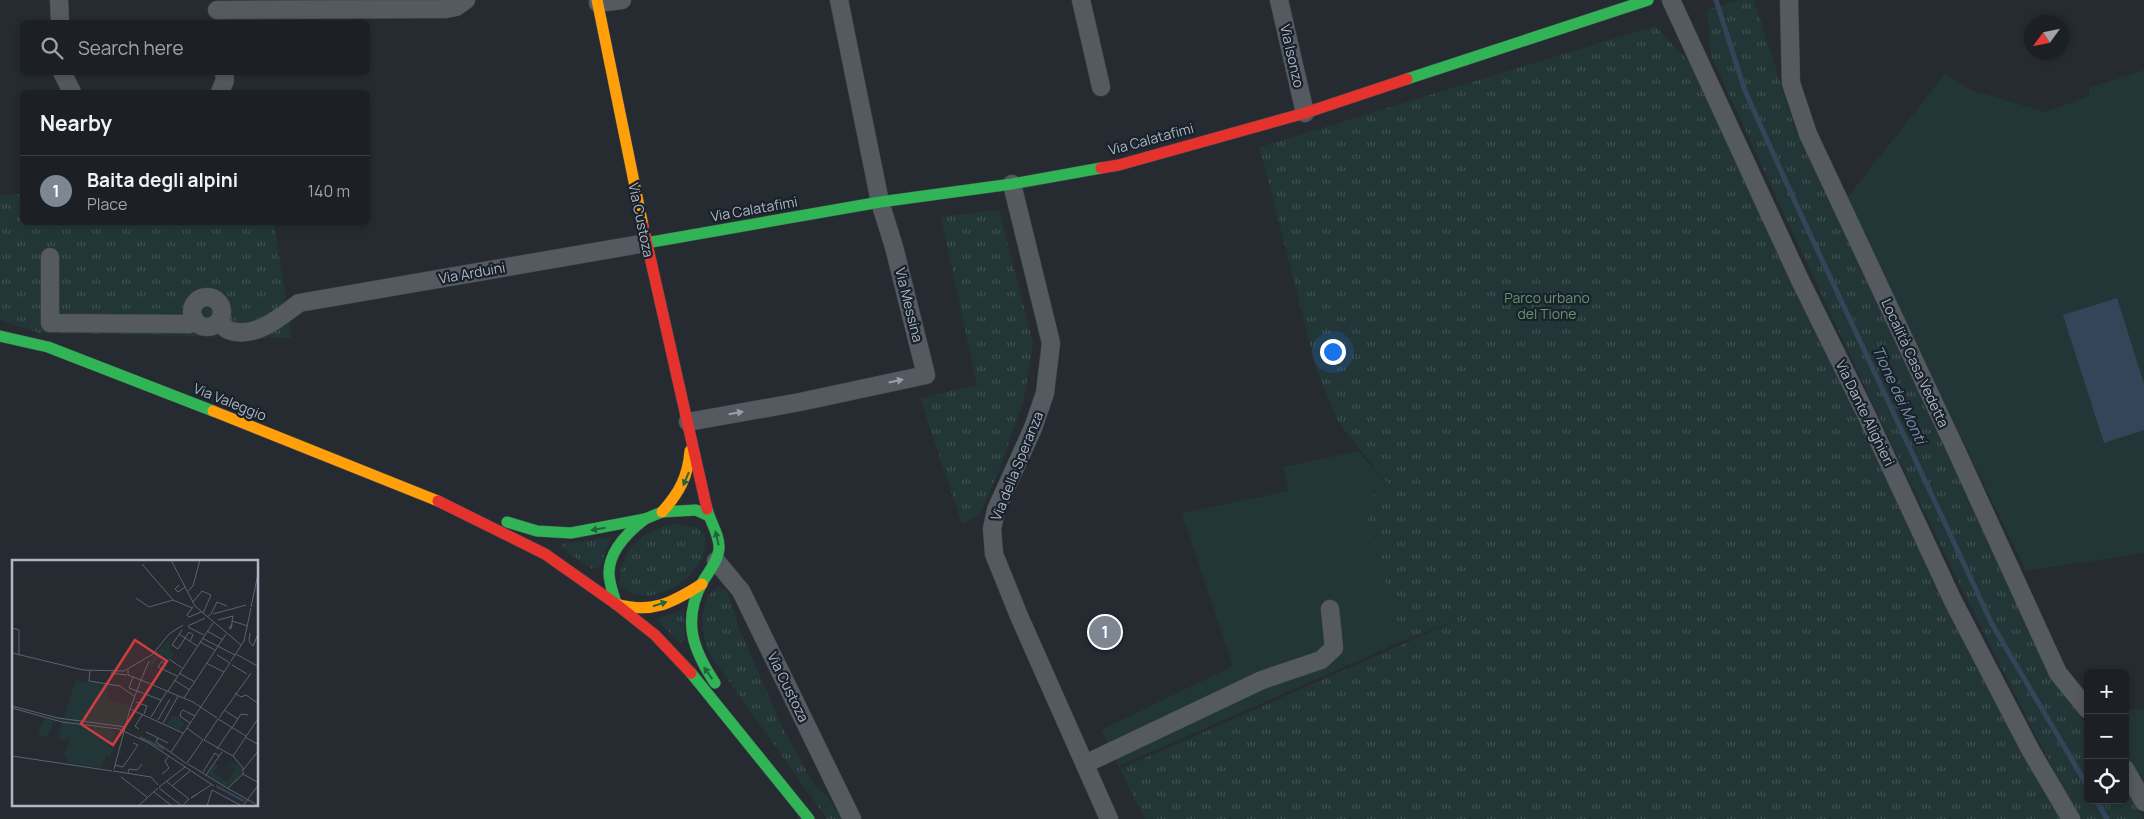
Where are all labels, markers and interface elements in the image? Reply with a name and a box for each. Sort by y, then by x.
north arrow [2024,15,2069,60]
search box [20,20,370,75]
street label: Via Isonzo [1276,22,1309,89]
icon: search [38,34,66,62]
text: Search here [78,35,184,61]
text: Nearby [40,109,112,137]
street label: Via Calatafimi [1106,118,1196,159]
text: Baita degli alpini [87,167,238,193]
text: 1 [52,180,60,202]
text: 140 m [308,180,350,202]
street label: Via Custoza [624,181,659,259]
street label: Via Calatafimi [709,192,799,225]
text: Place [87,193,127,215]
street label: Via Arduini [437,257,507,288]
street label: Via Messina [891,266,928,344]
park label: Parco urbano del Tione [1504,288,1590,323]
street label: Località Casa Vedetta [1877,295,1954,430]
your location [1320,339,1346,365]
water label: Tione dei Monti [1868,342,1932,450]
street label: Via Dante Alighieri [1832,357,1899,469]
one-way arrow [888,377,903,385]
street label: Via Valeggio [191,378,270,425]
street label: Via della Speranza [986,408,1047,523]
one-way arrow [729,409,745,417]
one-way arrow [681,472,689,486]
one-way arrow [589,525,605,533]
one-way arrow [713,530,721,545]
inset map [12,560,259,806]
one-way arrow [653,600,668,608]
pin: 1 [1089,613,1121,651]
street label: Via Custoza [763,649,814,725]
one-way arrow [704,667,714,680]
map controls [2084,669,2129,804]
button: + [2084,669,2129,714]
button: − [2084,714,2129,759]
button: locate [2084,759,2129,804]

